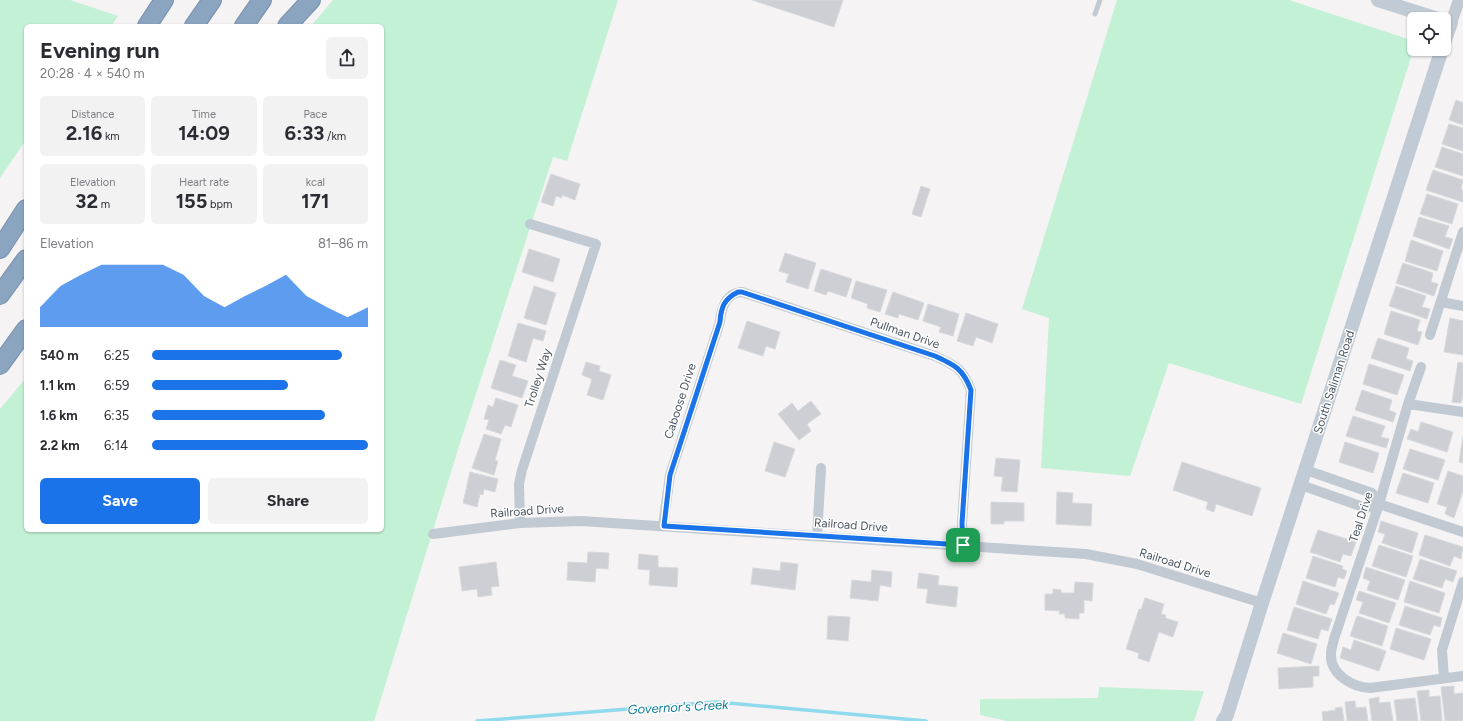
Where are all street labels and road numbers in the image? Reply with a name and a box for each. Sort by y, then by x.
street label: Pullman Drive [868,315,942,352]
street label: South Saliman Road [1311,329,1357,435]
street label: Trolley Way [522,346,554,409]
street label: Caboose Drive [661,361,699,441]
street label: Teal Drive [1346,490,1376,544]
street label: Railroad Drive [490,501,565,521]
street label: Railroad Drive [814,515,889,535]
street label: Railroad Drive [1138,545,1213,581]

